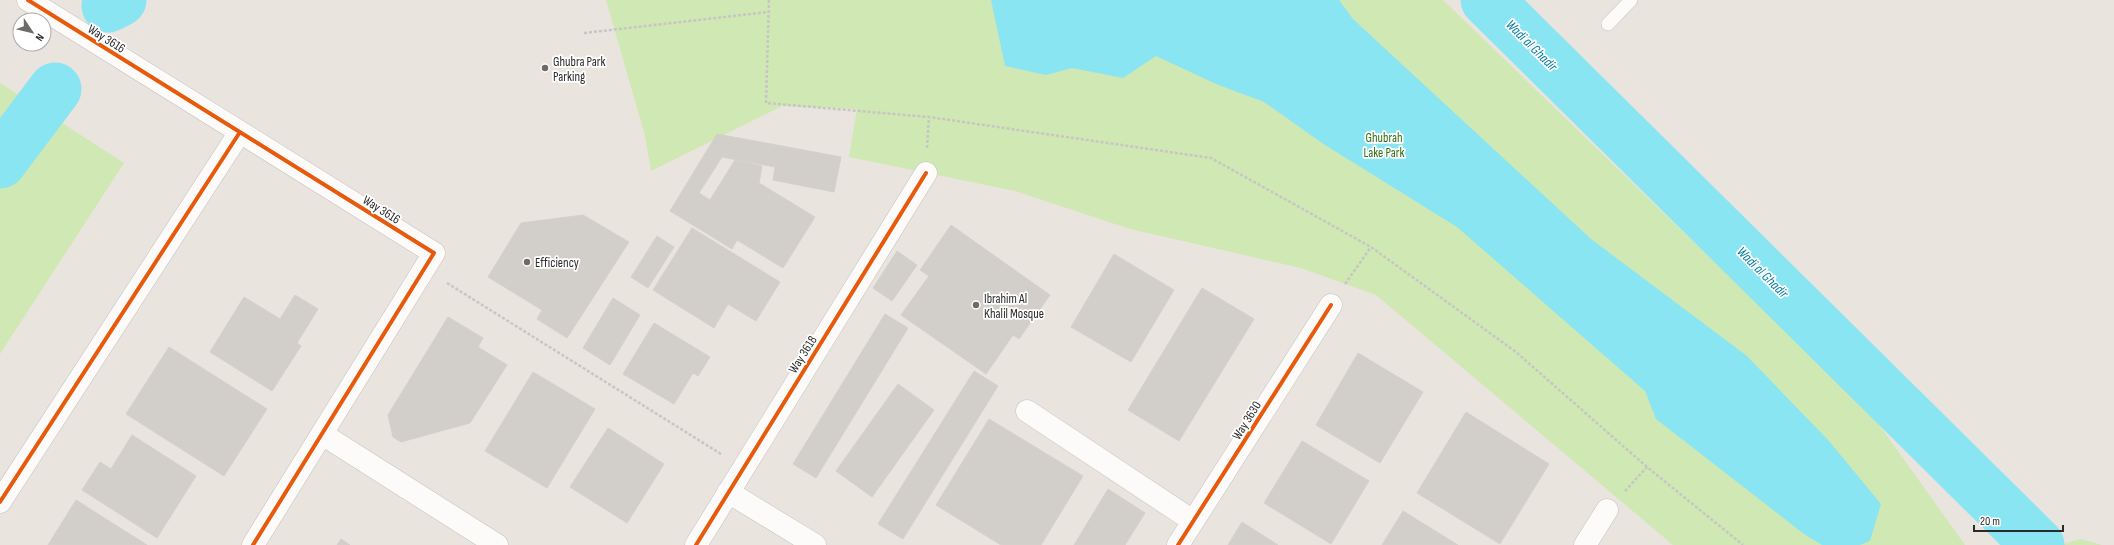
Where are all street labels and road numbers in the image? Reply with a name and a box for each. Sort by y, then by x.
street label: Way 3616 [85,21,129,57]
street label: Way 3616 [360,192,404,228]
street label: Way 3618 [785,332,821,376]
street label: Way 3630 [1229,398,1265,443]

